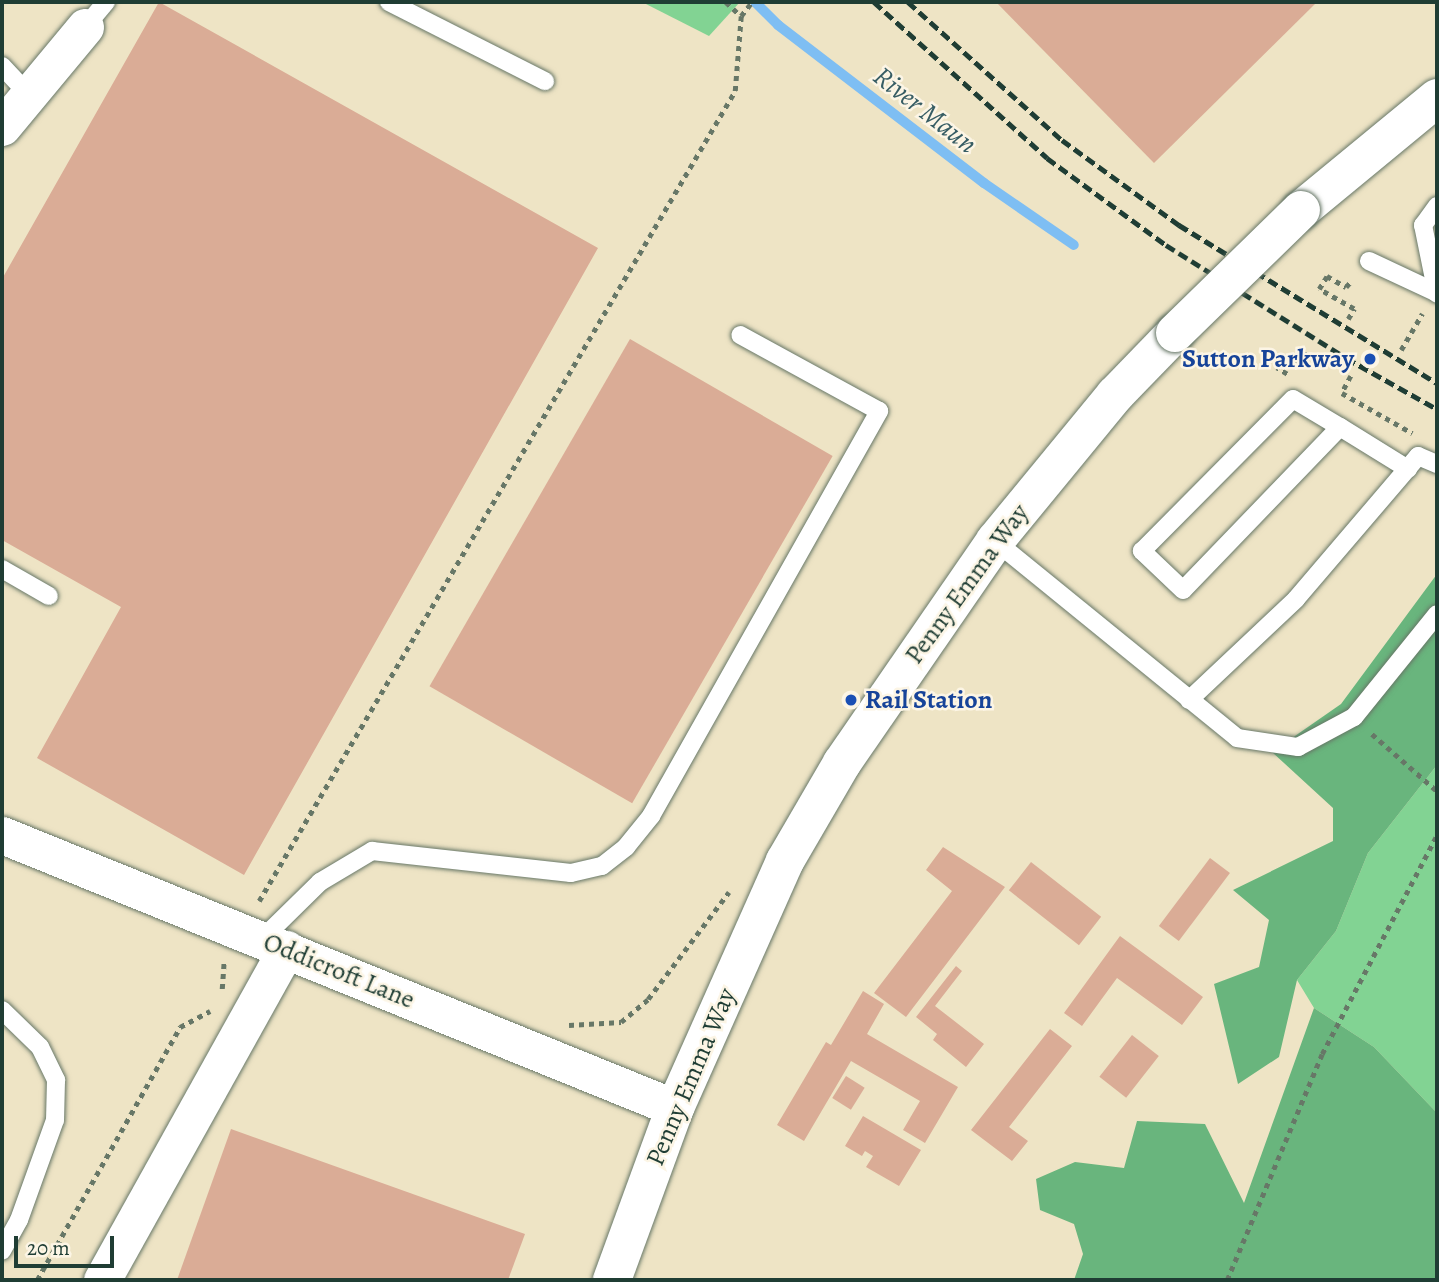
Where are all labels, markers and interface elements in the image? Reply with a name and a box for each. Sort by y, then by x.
water label: River Maun [867,59,983,161]
place label: Sutton Parkway [1182,343,1354,375]
marker: Sutton Parkway [1360,349,1380,369]
street label: Penny Emma Way [899,498,1035,670]
place label: Rail Station [865,684,992,716]
marker: Rail Station [843,692,859,708]
street label: Oddicroft Lane [259,927,419,1015]
street label: Penny Emma Way [640,983,742,1171]
scale bar [18,1222,117,1266]
text: 20 m [27,1234,70,1262]

